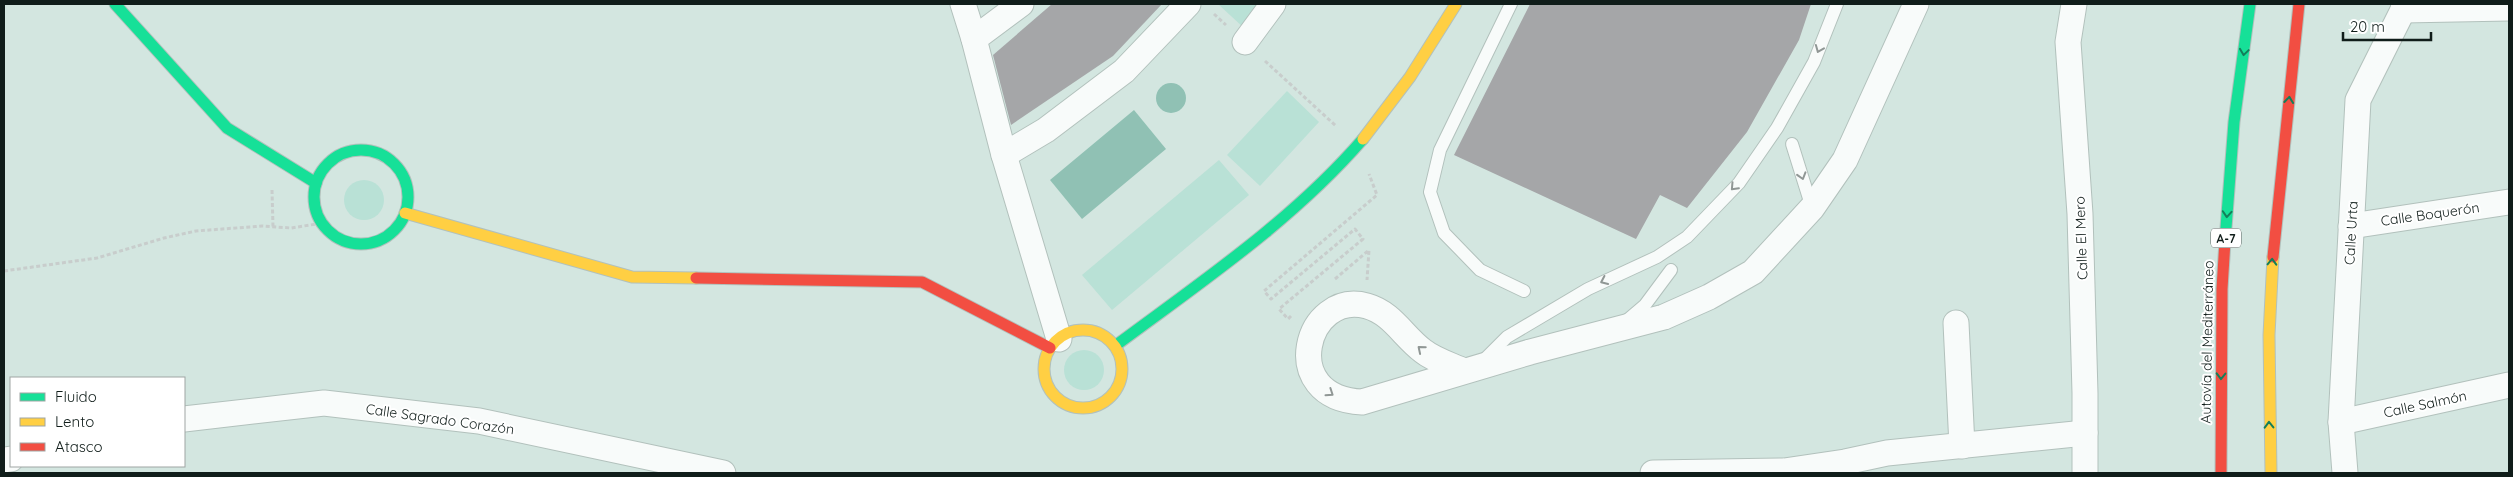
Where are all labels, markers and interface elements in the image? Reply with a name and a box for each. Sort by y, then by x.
scale bar [2343,10,2430,42]
text: 20 m [2350,17,2385,36]
one-way arrow [1814,44,1825,53]
one-way arrow [2239,48,2249,56]
one-way arrow [2283,96,2294,104]
one-way arrow [1797,171,1807,180]
one-way arrow [1731,182,1740,191]
street label: Calle El Mero [2071,196,2091,280]
street label: Calle Boquerón [2379,198,2481,230]
street label: Calle Urta [2340,200,2362,266]
one-way arrow [2222,210,2233,218]
road number: A-7 [2211,228,2241,248]
one-way arrow [2267,258,2278,266]
street label: Autovía del Mediterráneo [2197,260,2217,424]
one-way arrow [1600,275,1609,286]
one-way arrow [1418,346,1427,354]
one-way arrow [2216,372,2226,380]
legend [10,377,185,467]
street label: Calle Salmón [2382,386,2468,422]
text: Fluido [55,387,97,406]
one-way arrow [1324,387,1334,396]
street label: Calle Sagrado Corazón [365,400,515,438]
text: Lento [55,412,94,431]
one-way arrow [2264,420,2275,428]
text: Atasco [55,437,103,456]

